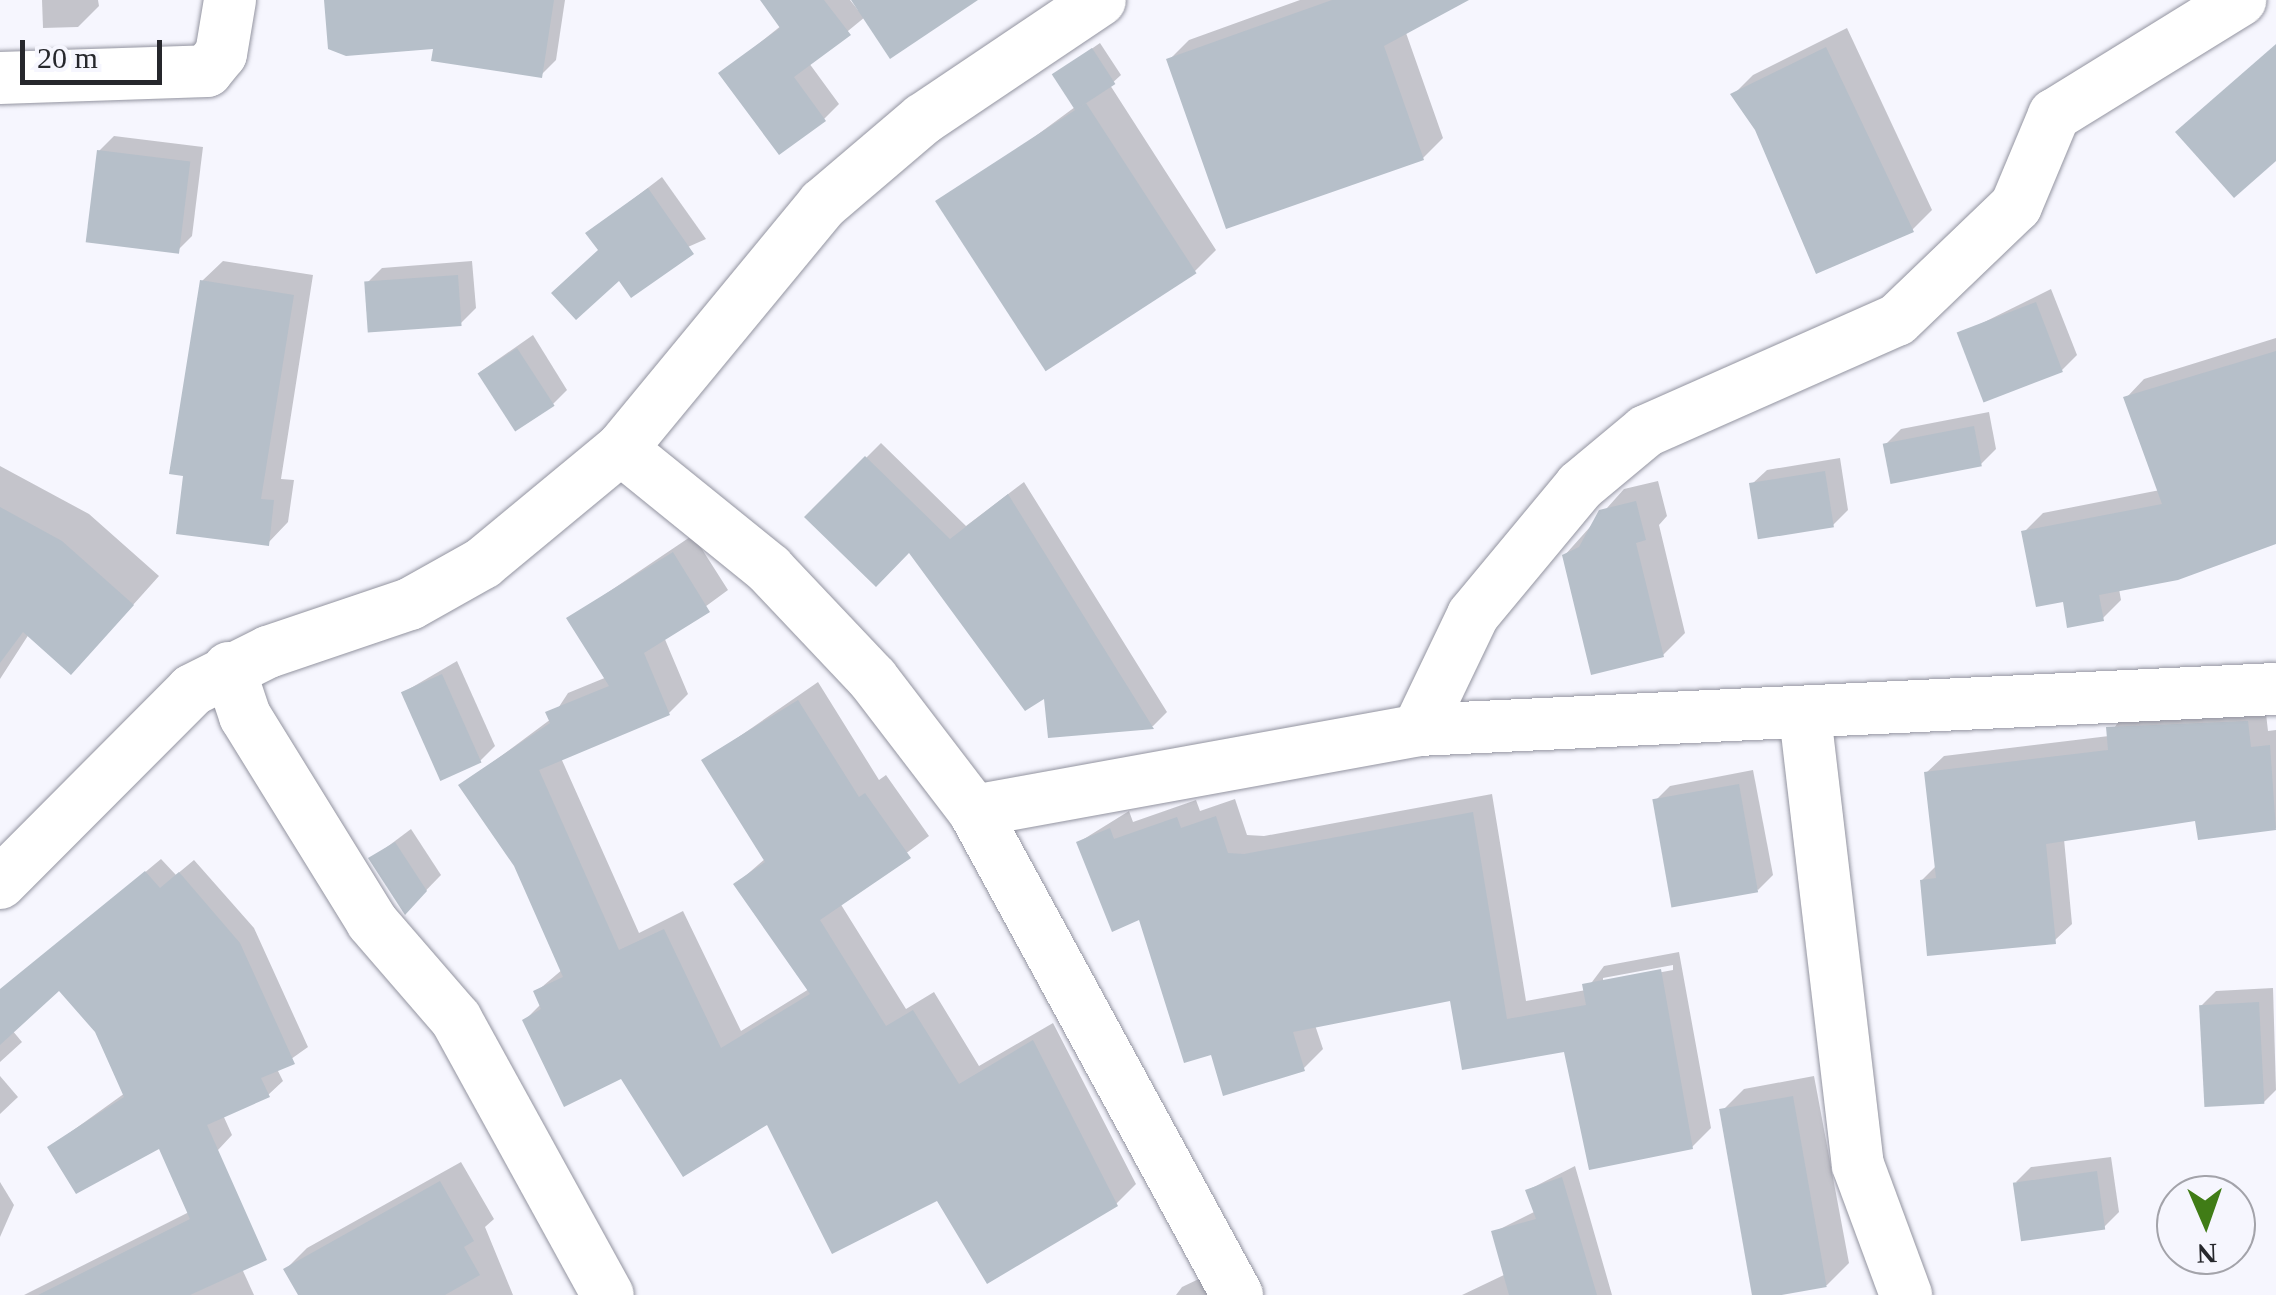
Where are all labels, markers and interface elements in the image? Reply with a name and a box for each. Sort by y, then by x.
scale bar [25,20,168,82]
text: 20 m [37,41,98,74]
north arrow [2156,1175,2256,1275]
text: N [2196,1238,2218,1269]

